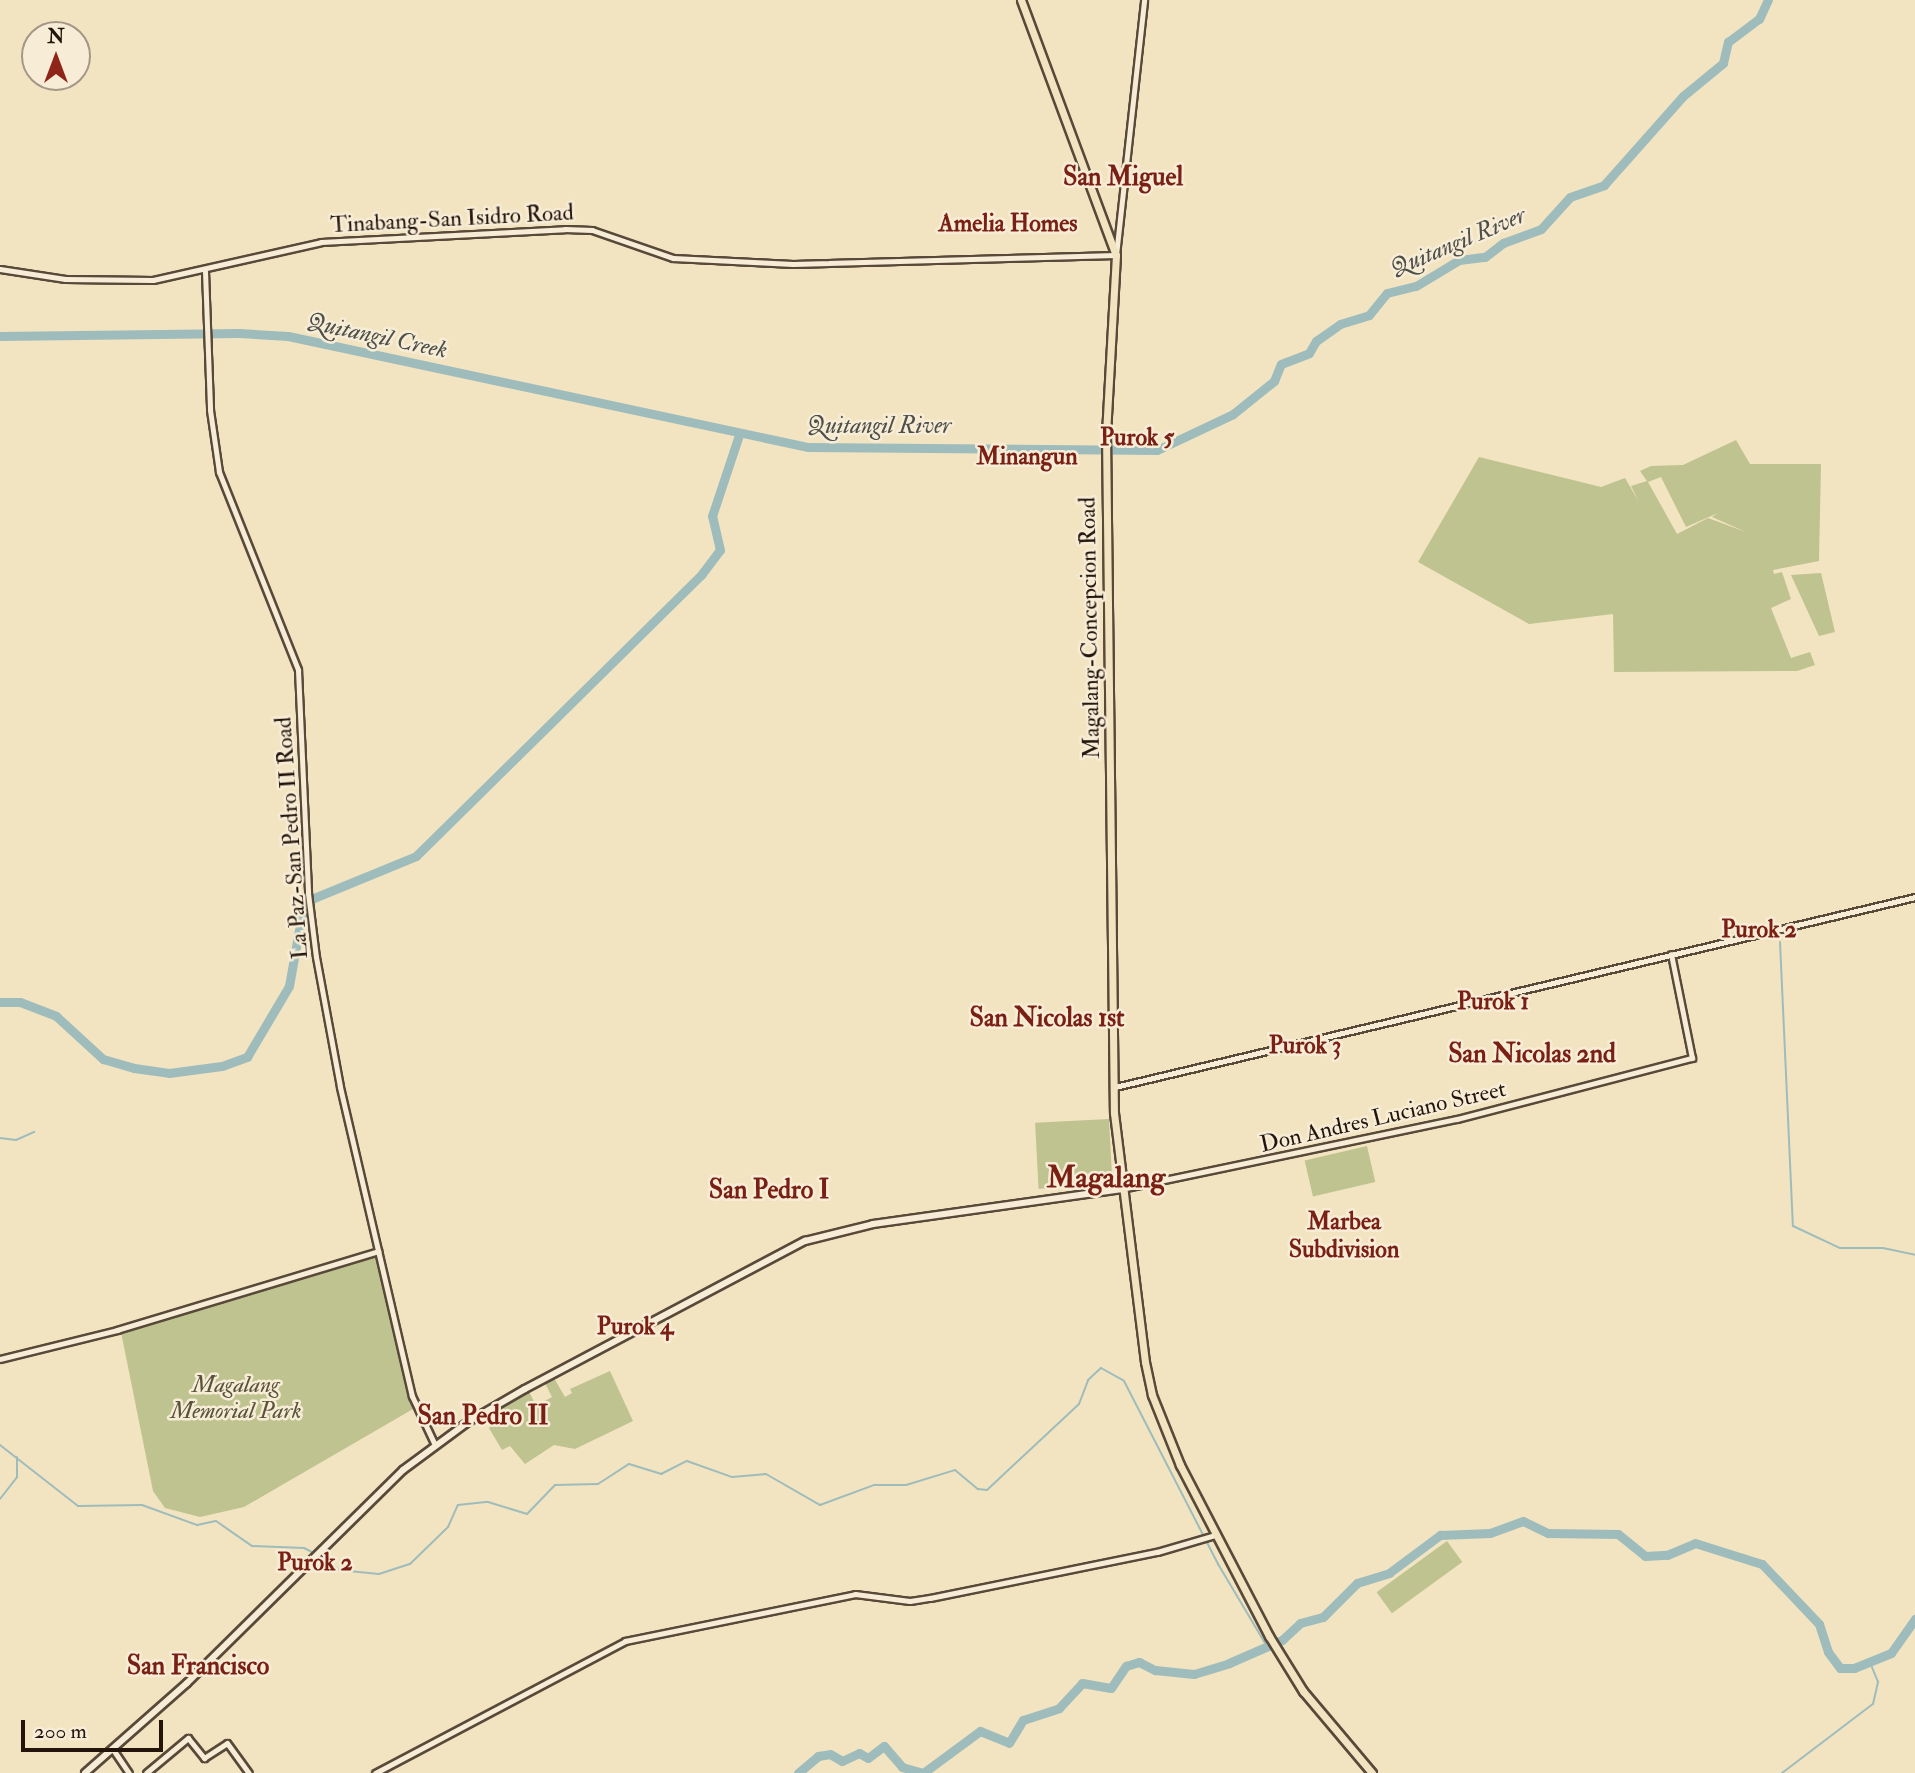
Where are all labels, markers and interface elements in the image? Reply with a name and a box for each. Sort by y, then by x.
north arrow [21,21,91,91]
text: N [47,25,65,49]
district label: San Miguel [1063,162,1183,194]
street label: Tinabang-San Isidro Road [330,199,574,239]
water label: Quitangil River [1386,201,1530,283]
district label: Amelia Homes [939,210,1077,238]
water label: Quitangil Creek [304,307,450,365]
water label: Quitangil River [807,412,951,440]
district label: Purok 5 [1100,424,1174,452]
district label: Minangun [976,443,1078,471]
street label: Magalang-Concepcion Road [1074,497,1106,759]
street label: La Paz-San Pedro II Road [270,716,314,960]
district label: Purok 2 [1721,916,1797,944]
district label: Purok 1 [1457,988,1529,1016]
district label: San Nicolas 1st [969,1003,1125,1035]
district label: Purok 3 [1269,1032,1341,1060]
district label: San Nicolas 2nd [1448,1039,1616,1071]
street label: Don Andres Luciano Street [1257,1075,1509,1159]
district label: Magalang [1047,1160,1165,1196]
district label: San Pedro I [709,1175,829,1207]
district label: Marbea Subdivision [1289,1208,1399,1264]
district label: Purok 4 [597,1313,673,1341]
park label: Magalang Memorial Park [170,1371,302,1425]
district label: San Pedro II [418,1401,548,1433]
district label: Purok 2 [277,1549,353,1577]
district label: San Francisco [127,1651,269,1683]
scale bar [24,1706,166,1750]
text: 200 m [34,1718,87,1745]

